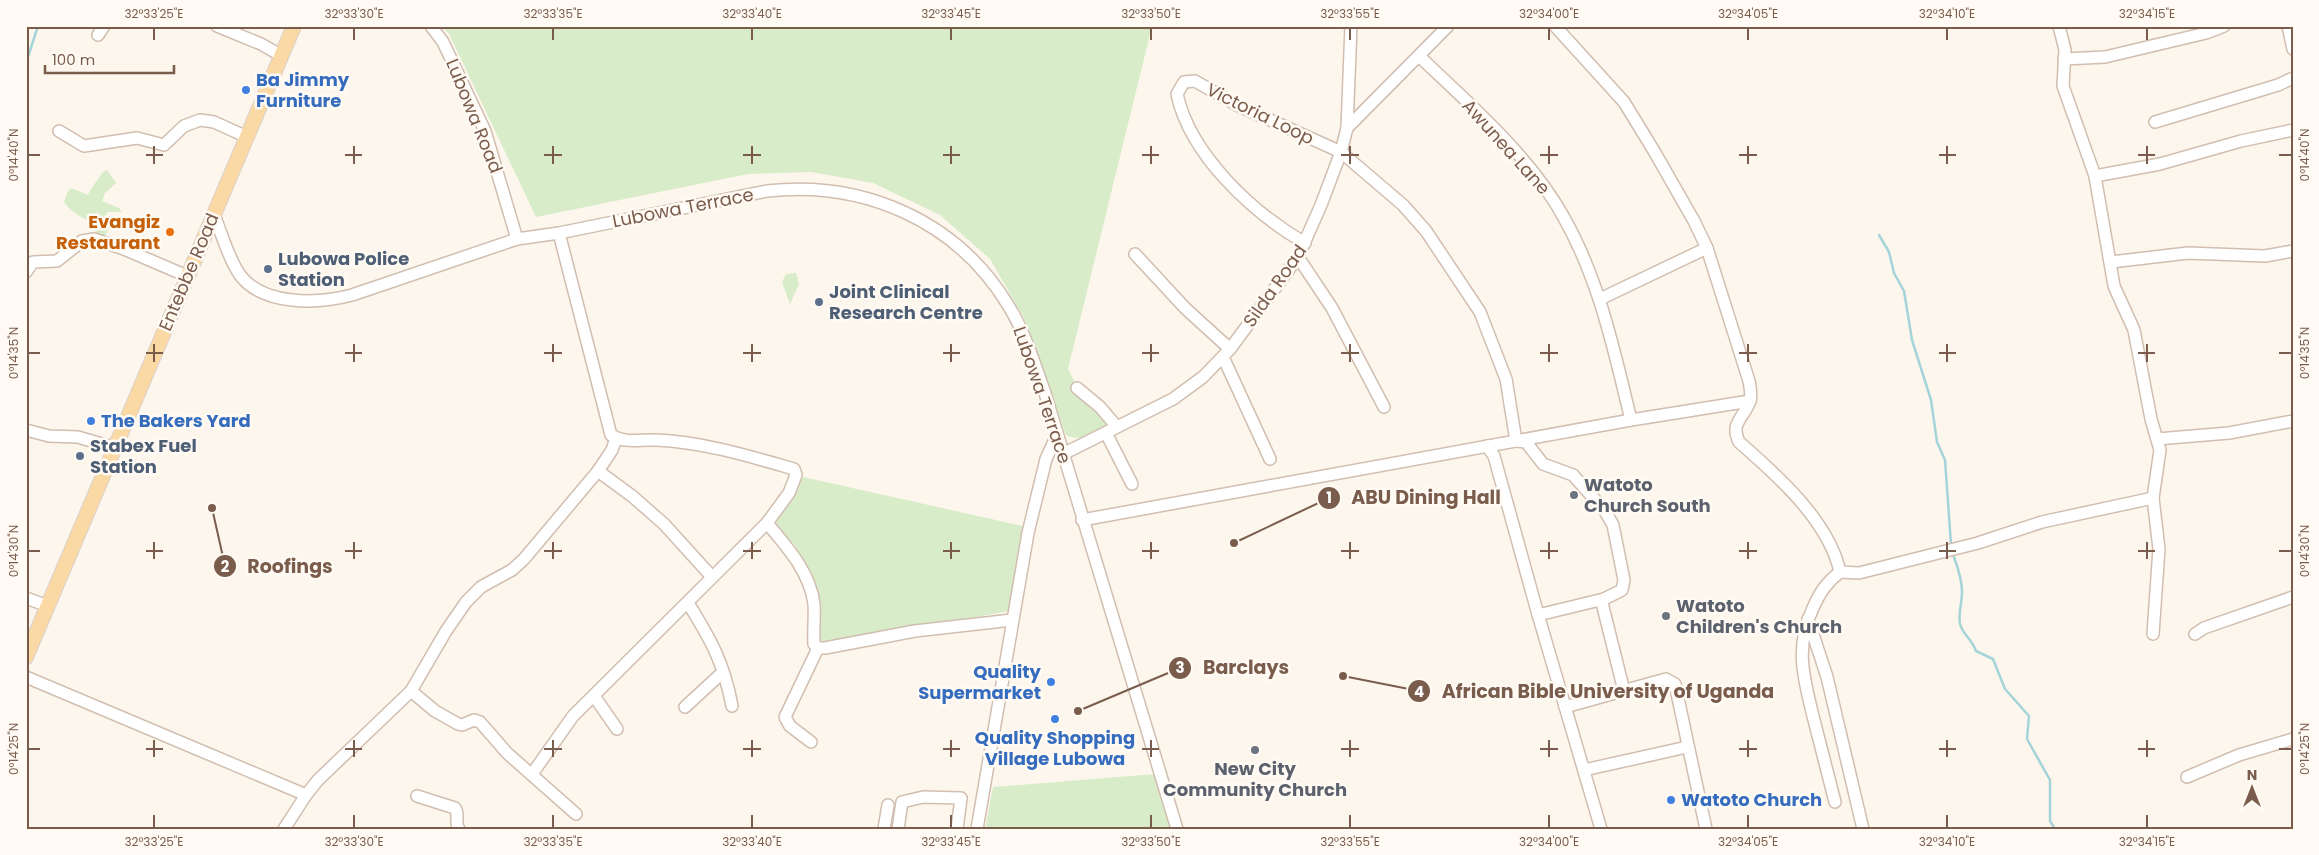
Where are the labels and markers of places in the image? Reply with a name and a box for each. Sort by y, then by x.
place label: Ba Jimmy Furniture [256,67,350,113]
marker: Ba Jimmy Furniture [240,84,252,96]
place label: Evangiz Restaurant [56,209,160,255]
marker: Evangiz Restaurant [164,226,176,238]
place label: Lubowa Police Station [278,246,409,292]
marker: Lubowa Police Station [262,263,274,275]
place label: Joint Clinical Research Centre [829,279,983,325]
marker: Joint Clinical Research Centre [813,296,825,308]
place label: The Bakers Yard [101,408,251,433]
marker: The Bakers Yard [85,415,97,427]
place label: Stabex Fuel Station [90,433,197,479]
marker: Stabex Fuel Station [74,450,86,462]
place label: Watoto Church South [1584,472,1711,518]
callout: ABU Dining Hall [1316,481,1511,515]
marker: Watoto Church South [1568,489,1580,501]
callout: Roofings [213,549,343,583]
place label: Watoto Children's Church [1676,593,1842,639]
marker: Watoto Children's Church [1660,610,1672,622]
callout: Barclays [1168,651,1299,685]
place label: Quality Supermarket [918,659,1042,705]
callout: African Bible University of Uganda [1407,674,1784,708]
marker: Quality Supermarket [1045,676,1057,688]
marker: Quality Shopping Village Lubowa [1049,713,1061,725]
place label: Quality Shopping Village Lubowa [975,725,1135,771]
marker: New City Community Church [1249,744,1261,756]
place label: New City Community Church [1163,756,1347,802]
place label: Watoto Church [1681,787,1822,812]
marker: Watoto Church [1665,794,1677,806]

